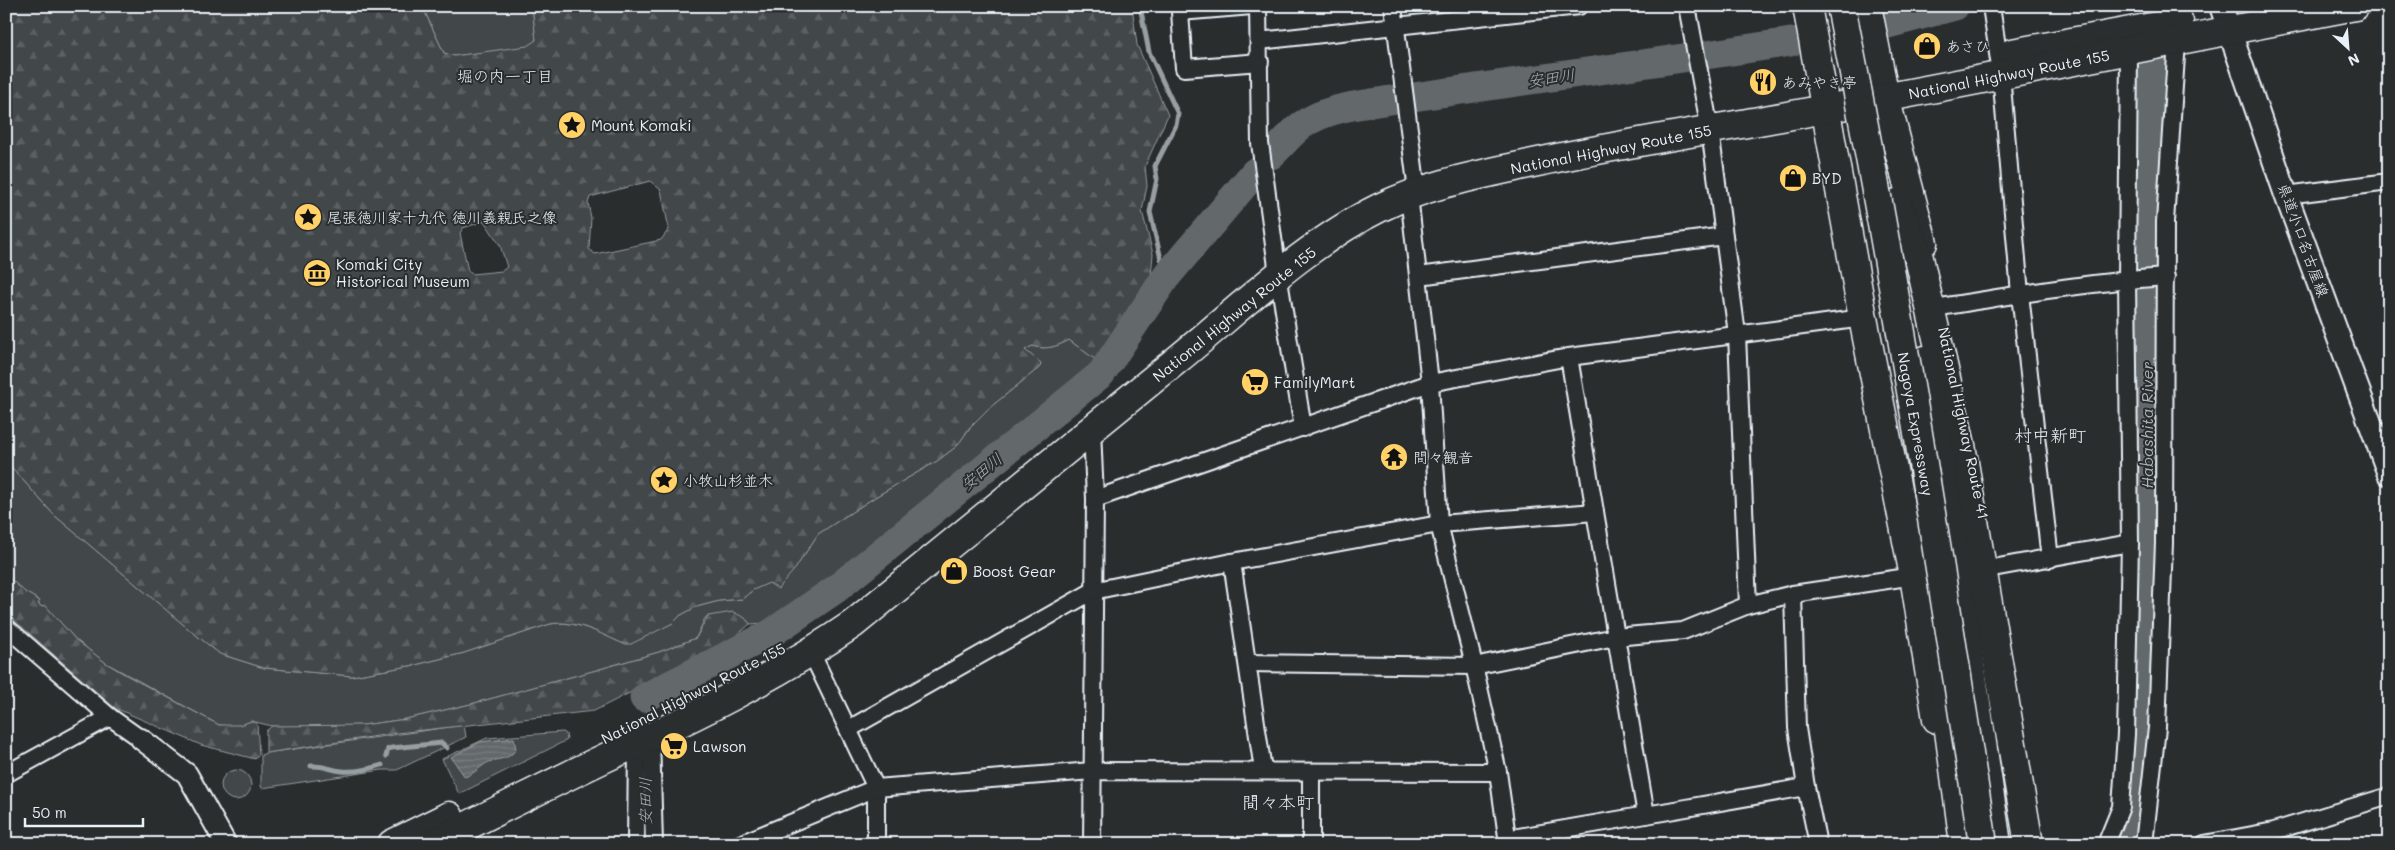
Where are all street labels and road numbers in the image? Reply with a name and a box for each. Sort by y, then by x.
street label: National Highway Route 155 [1907,45,2111,103]
street label: National Highway Route 155 [1509,120,1713,178]
street label: 県道小口名古屋線 [2274,180,2334,300]
street label: National Highway Route 155 [1148,242,1320,386]
street label: National Highway Route 41 [1934,325,1994,521]
street label: Nagoya Expressway [1894,351,1939,498]
street label: National Highway Route 155 [597,638,789,748]

